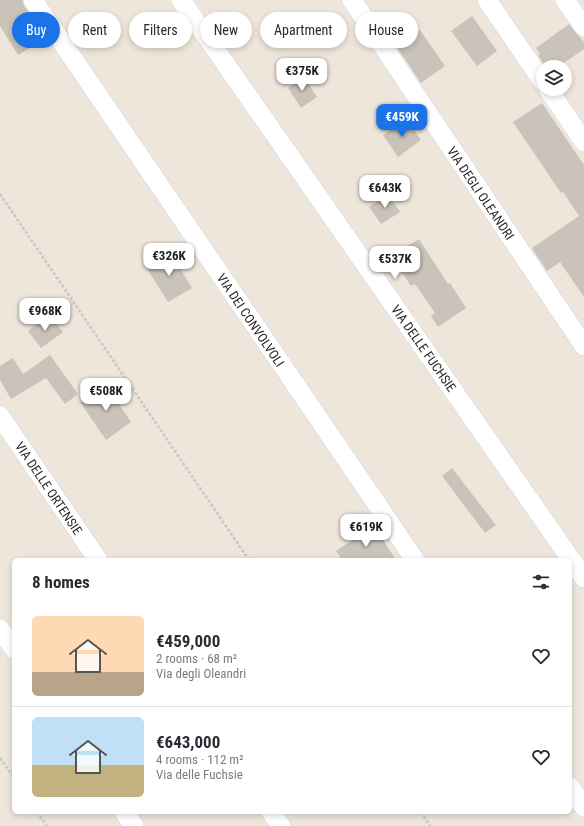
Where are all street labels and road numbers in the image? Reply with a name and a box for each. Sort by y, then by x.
street label: VIA DEGLI OLEANDRI [444,144,517,243]
street label: VIA DEI CONVOLVOLI [214,271,287,370]
street label: VIA DELLE FUCHSIE [388,302,459,394]
street label: VIA DELLE ORTENSIE [12,439,85,538]

